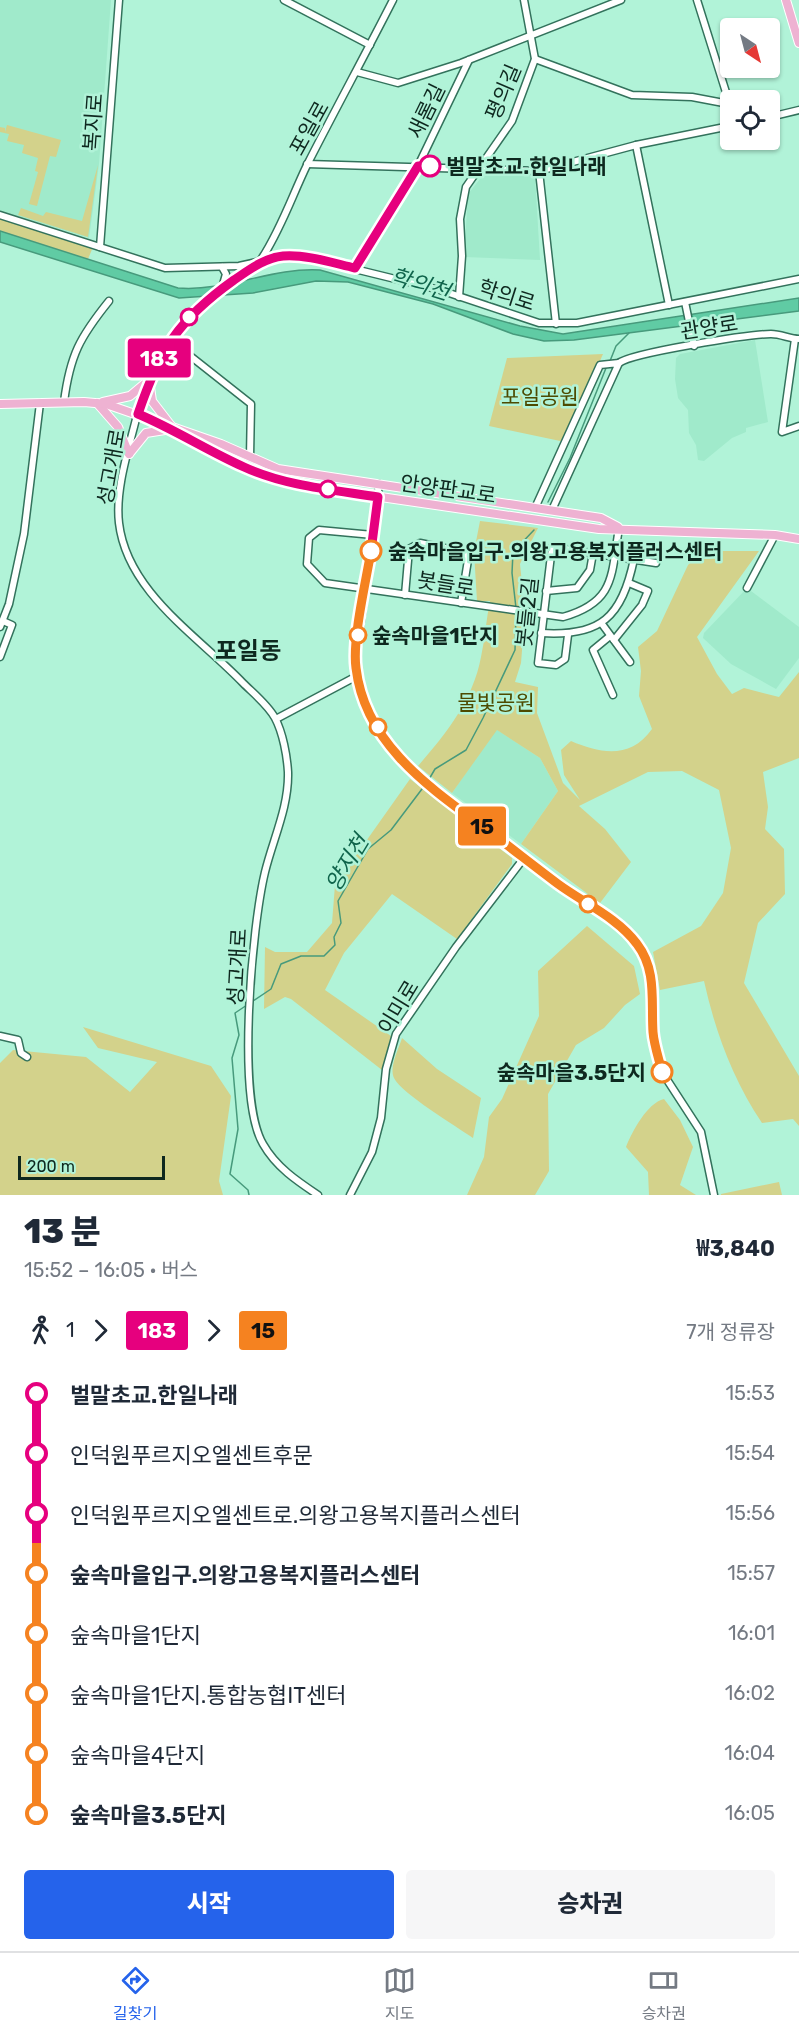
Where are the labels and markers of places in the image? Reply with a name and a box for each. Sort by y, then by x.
place label: 벌말초교.한일나래 [446,154,607,179]
marker: 벌말초교.한일나래 [419,155,441,177]
unlabelled marker [180,308,198,326]
unlabelled marker [319,480,337,498]
place label: 숲속마을입구.의왕고용복지플러스센터 [388,539,722,564]
marker: 숲속마을입구.의왕고용복지플러스센터 [360,540,382,562]
place label: 숲속마을1단지 [372,623,498,648]
marker: 숲속마을1단지 [349,626,367,644]
unlabelled marker [369,718,387,736]
unlabelled marker [579,895,597,913]
place label: 숲속마을3.5단지 [497,1060,646,1085]
marker: 숲속마을3.5단지 [651,1061,673,1083]

